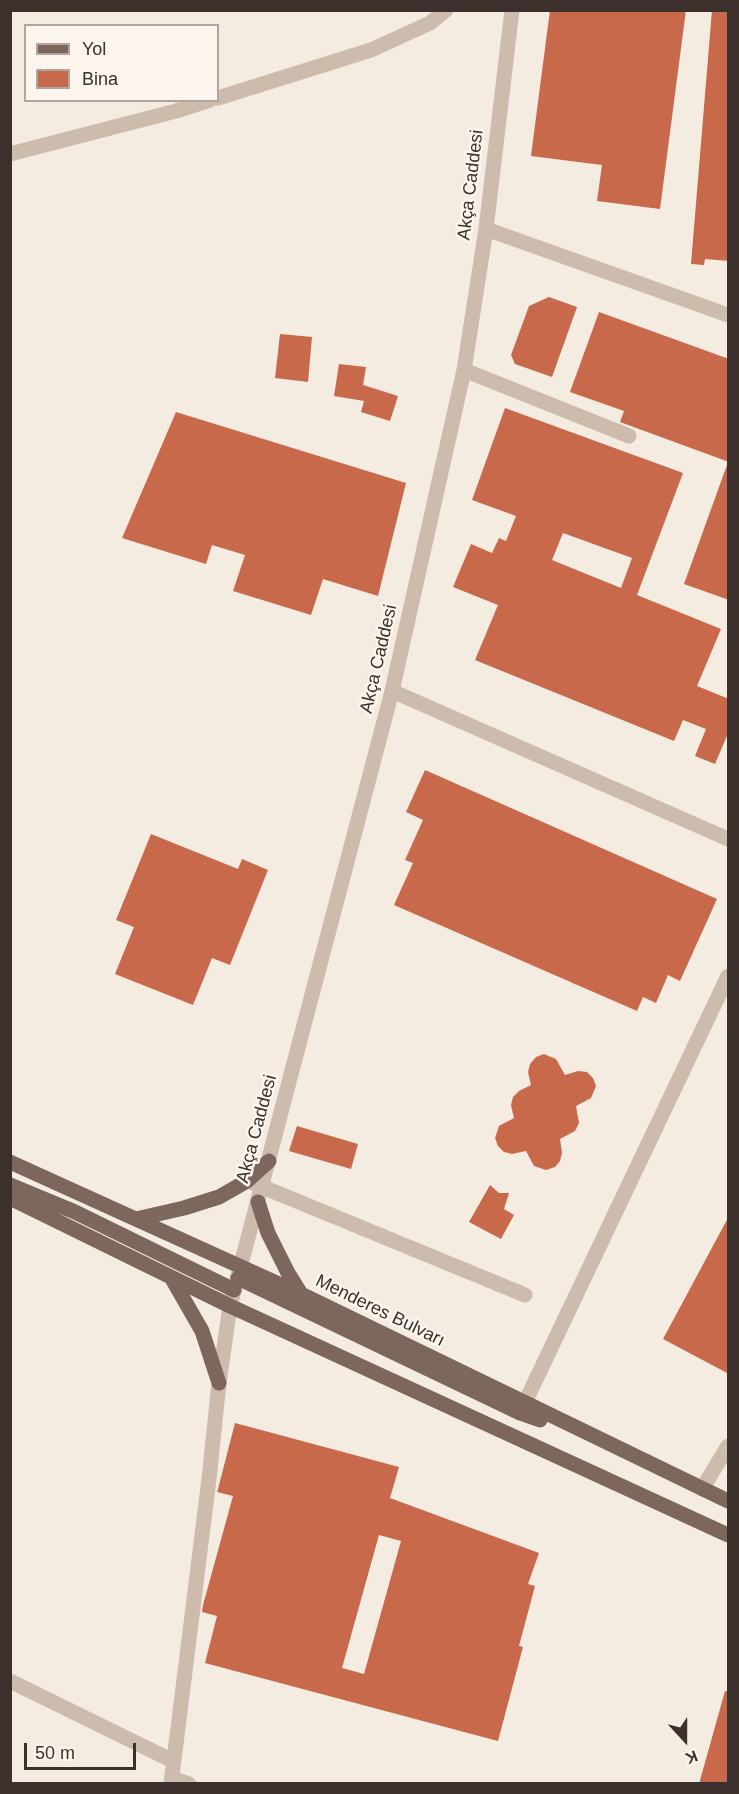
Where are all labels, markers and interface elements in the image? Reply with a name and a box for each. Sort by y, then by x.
legend [24,24,219,102]
text: Yol [82,39,106,59]
text: Bina [82,69,118,89]
street label: Akça Caddesi [454,129,488,241]
street label: Akça Caddesi [356,602,402,716]
street label: Akça Caddesi [232,1073,282,1185]
street label: Menderes Bulvarı [312,1270,448,1352]
north arrow [655,1710,715,1770]
scale bar [27,1731,140,1769]
text: 50 m [35,1743,75,1763]
text: K [683,1747,700,1767]

